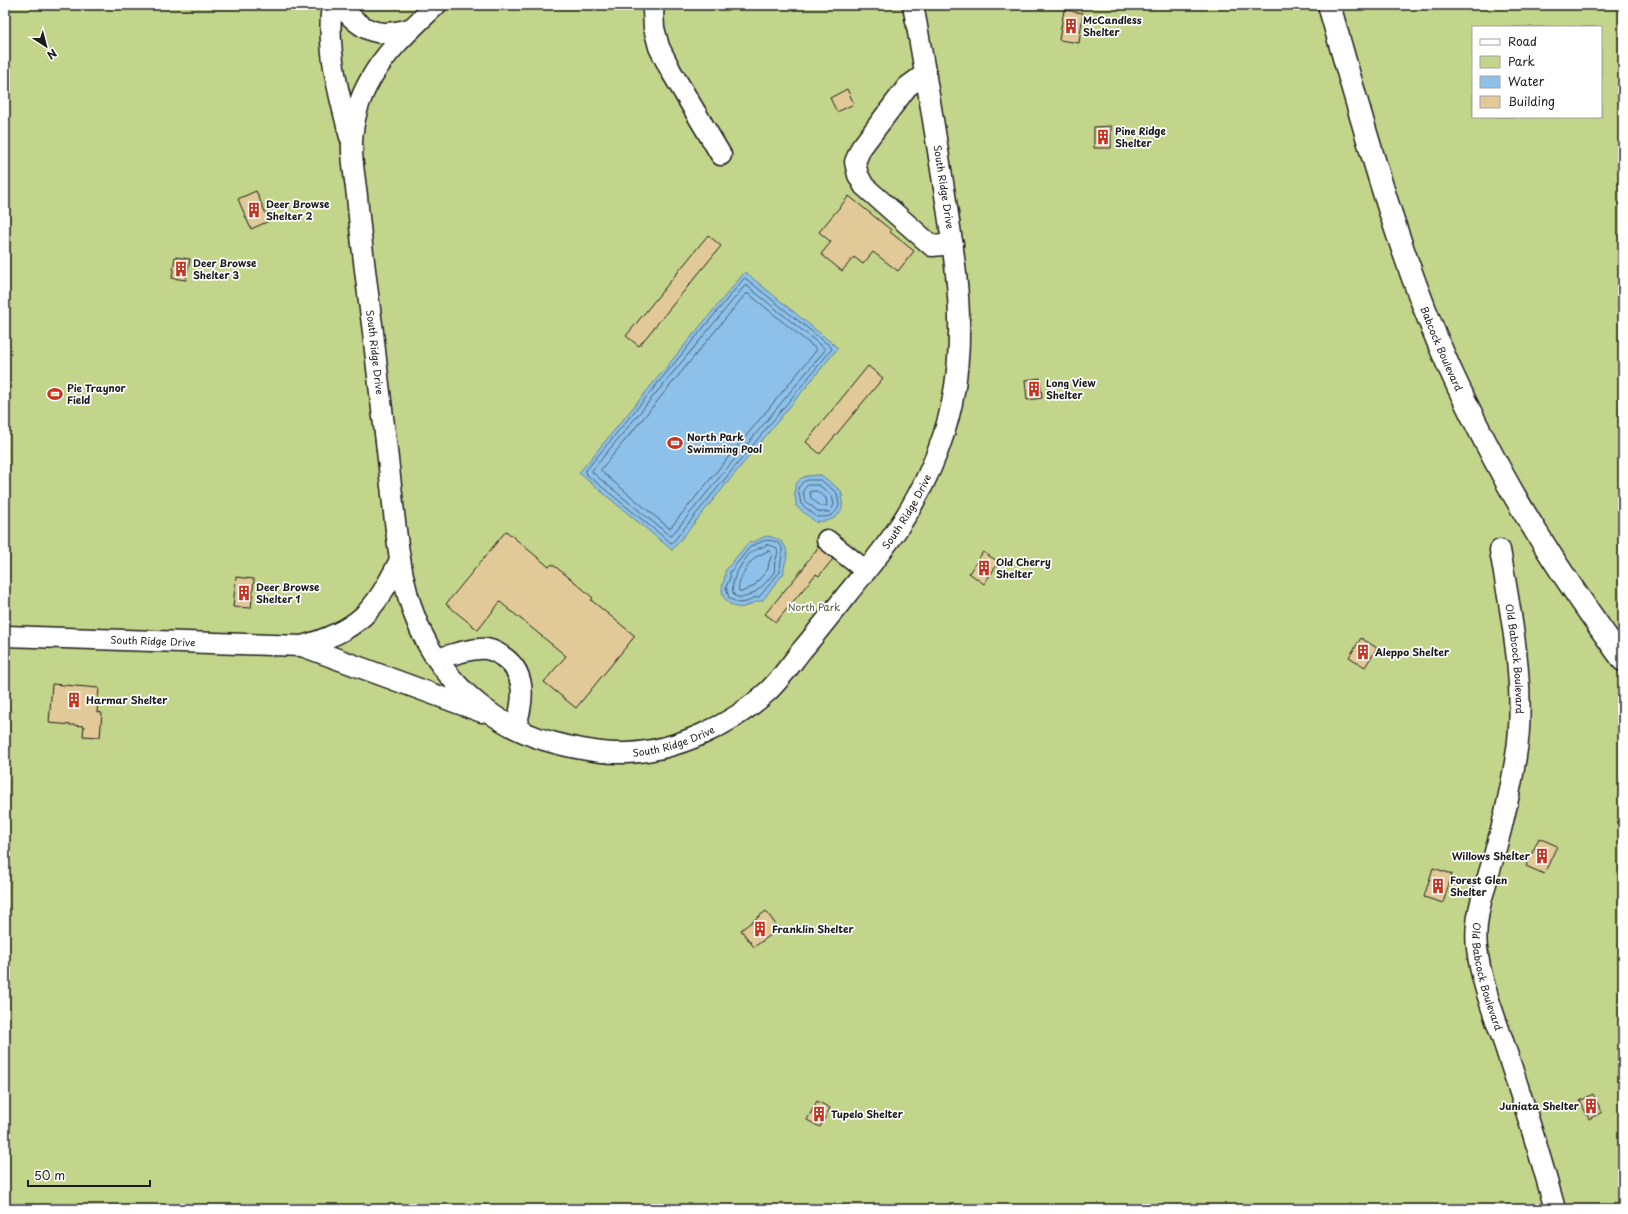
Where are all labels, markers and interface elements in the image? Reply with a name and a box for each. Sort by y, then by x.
place label: McCandless Shelter [1083,12,1142,39]
building icon: McCandless Shelter [1062,17,1080,35]
north arrow [26,26,66,66]
legend [1472,26,1602,118]
text: Road [1508,32,1537,50]
text: N [43,45,61,64]
text: Park [1508,52,1535,70]
text: Water [1508,72,1545,90]
text: Building [1508,92,1555,110]
place label: Pine Ridge Shelter [1115,123,1166,150]
building icon: Pine Ridge Shelter [1094,128,1112,146]
street label: South Ridge Drive [930,144,959,230]
place label: Deer Browse Shelter 2 [266,196,330,223]
building icon: Deer Browse Shelter 2 [245,201,263,219]
place label: Deer Browse Shelter 3 [193,255,257,282]
building icon: Deer Browse Shelter 3 [172,260,190,278]
street label: Babcock Boulevard [1417,304,1467,393]
street label: South Ridge Drive [363,309,388,395]
place label: Long View Shelter [1046,375,1096,402]
place label: Pie Traynor Field [67,380,127,407]
building icon: Long View Shelter [1025,380,1043,398]
sports icon: Pie Traynor Field [46,385,64,403]
place label: North Park Swimming Pool [687,429,762,456]
sports icon: North Park Swimming Pool [666,434,684,452]
street label: South Ridge Drive [878,471,934,552]
place label: Old Cherry Shelter [996,554,1051,581]
building icon: Old Cherry Shelter [975,559,993,577]
place label: Deer Browse Shelter 1 [256,579,320,606]
building icon: Deer Browse Shelter 1 [235,584,253,602]
park label: North Park [788,599,840,614]
street label: Old Babcock Boulevard [1502,602,1528,714]
street label: South Ridge Drive [110,632,196,649]
building icon: Aleppo Shelter [1354,643,1372,661]
place label: Aleppo Shelter [1374,644,1450,659]
building icon: Harmar Shelter [65,691,83,709]
place label: Harmar Shelter [86,692,168,707]
street label: South Ridge Drive [632,721,717,760]
building icon: Willows Shelter [1533,847,1551,865]
place label: Willows Shelter [1452,848,1531,863]
place label: Forest Glen Shelter [1450,872,1507,899]
building icon: Forest Glen Shelter [1429,877,1447,895]
building icon: Franklin Shelter [751,920,769,938]
place label: Franklin Shelter [772,921,854,936]
street label: Old Babcock Boulevard [1469,922,1507,1032]
building icon: Juniata Shelter [1582,1097,1600,1115]
place label: Juniata Shelter [1499,1098,1580,1113]
building icon: Tupelo Shelter [810,1105,828,1123]
place label: Tupelo Shelter [831,1106,904,1121]
scale bar [28,1162,150,1188]
text: 50 m [34,1166,65,1184]

